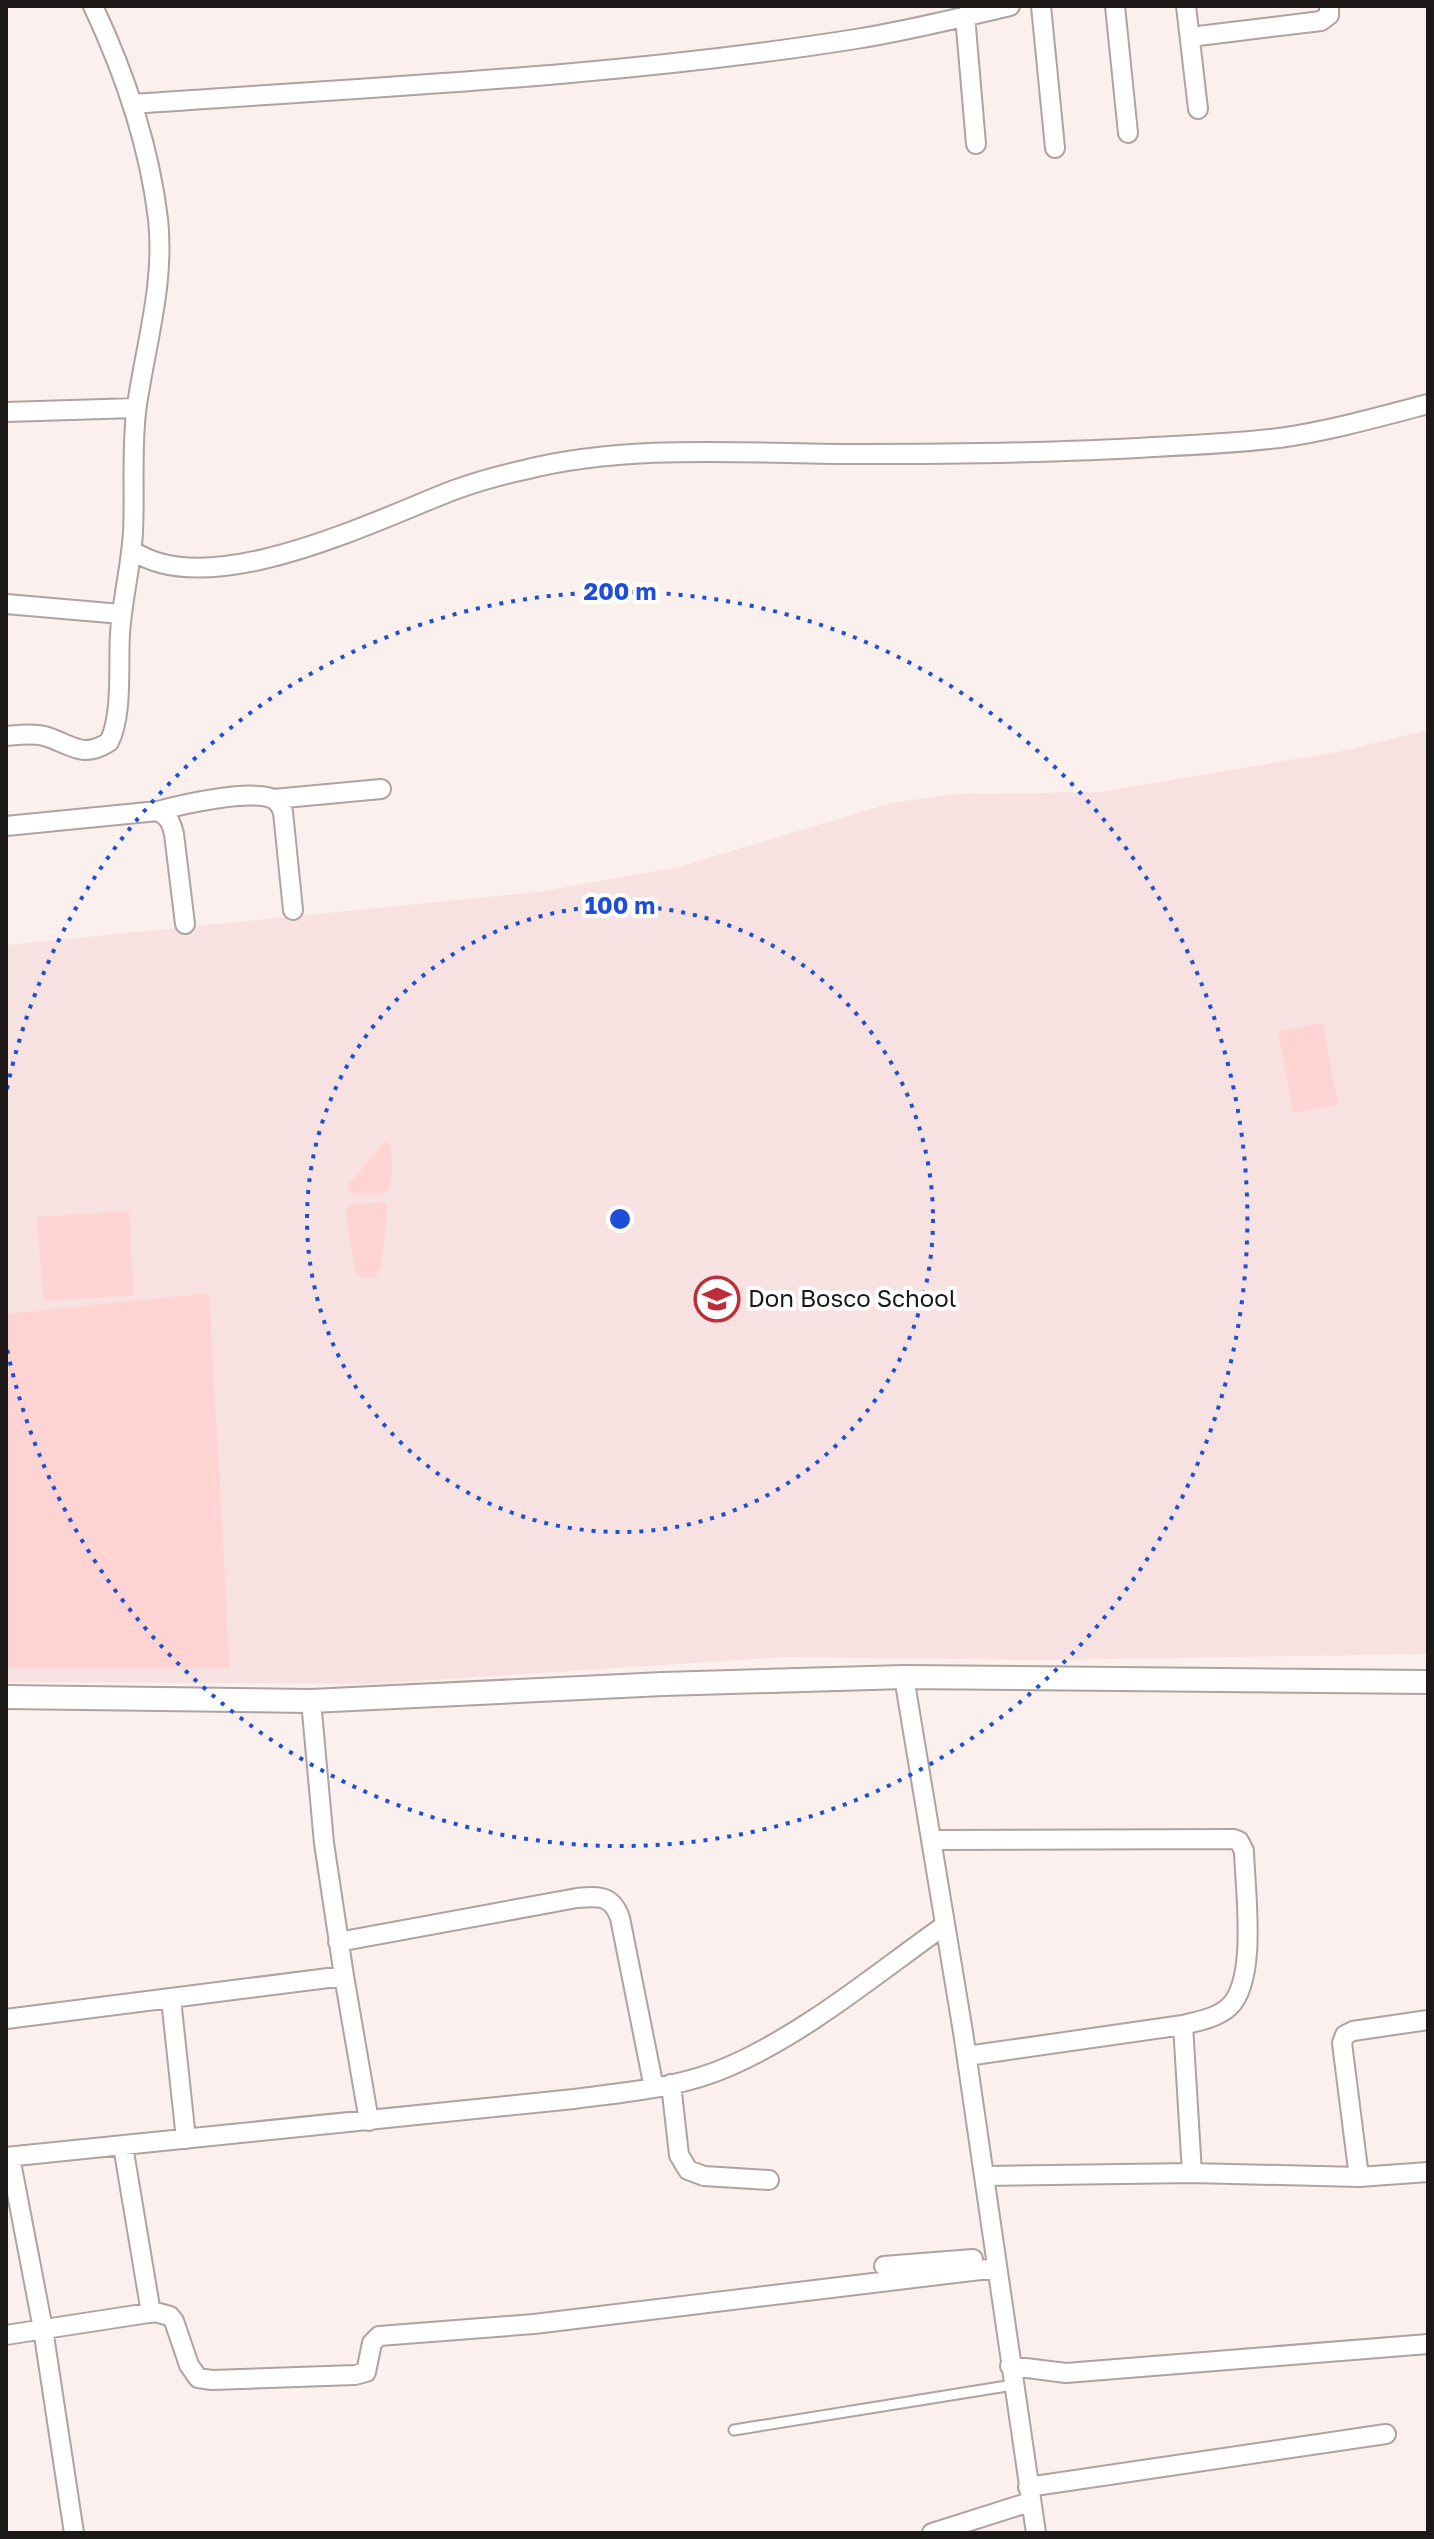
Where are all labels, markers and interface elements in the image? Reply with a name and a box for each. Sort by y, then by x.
text: 200 m [584,576,656,605]
text: 100 m [585,890,655,919]
centre of rings [606,1205,634,1233]
school or university icon: Don Bosco School [693,1275,741,1323]
place label: Don Bosco School [748,1283,956,1312]

